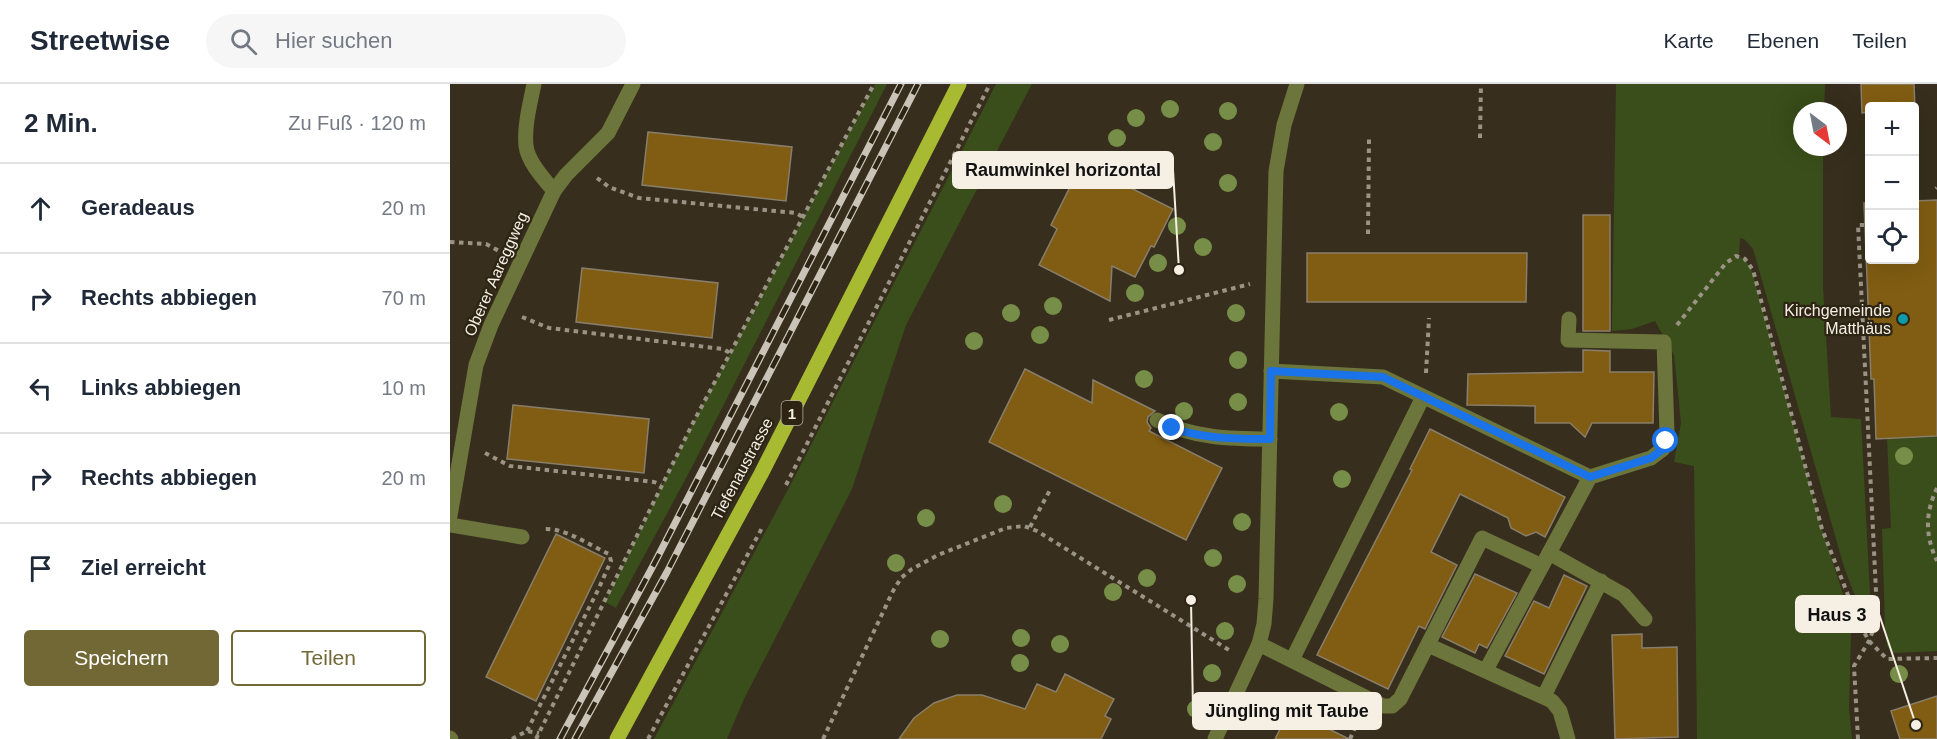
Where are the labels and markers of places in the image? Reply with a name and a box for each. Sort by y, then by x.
callout: Raumwinkel horizontal [953,152,1173,188]
place label: Kirchgemeinde Matthäus [1784,302,1891,337]
marker: Kirchgemeinde Matthäus [1896,312,1910,326]
callout: Haus 3 [1796,596,1879,632]
callout: Jüngling mit Taube [1193,693,1381,729]

